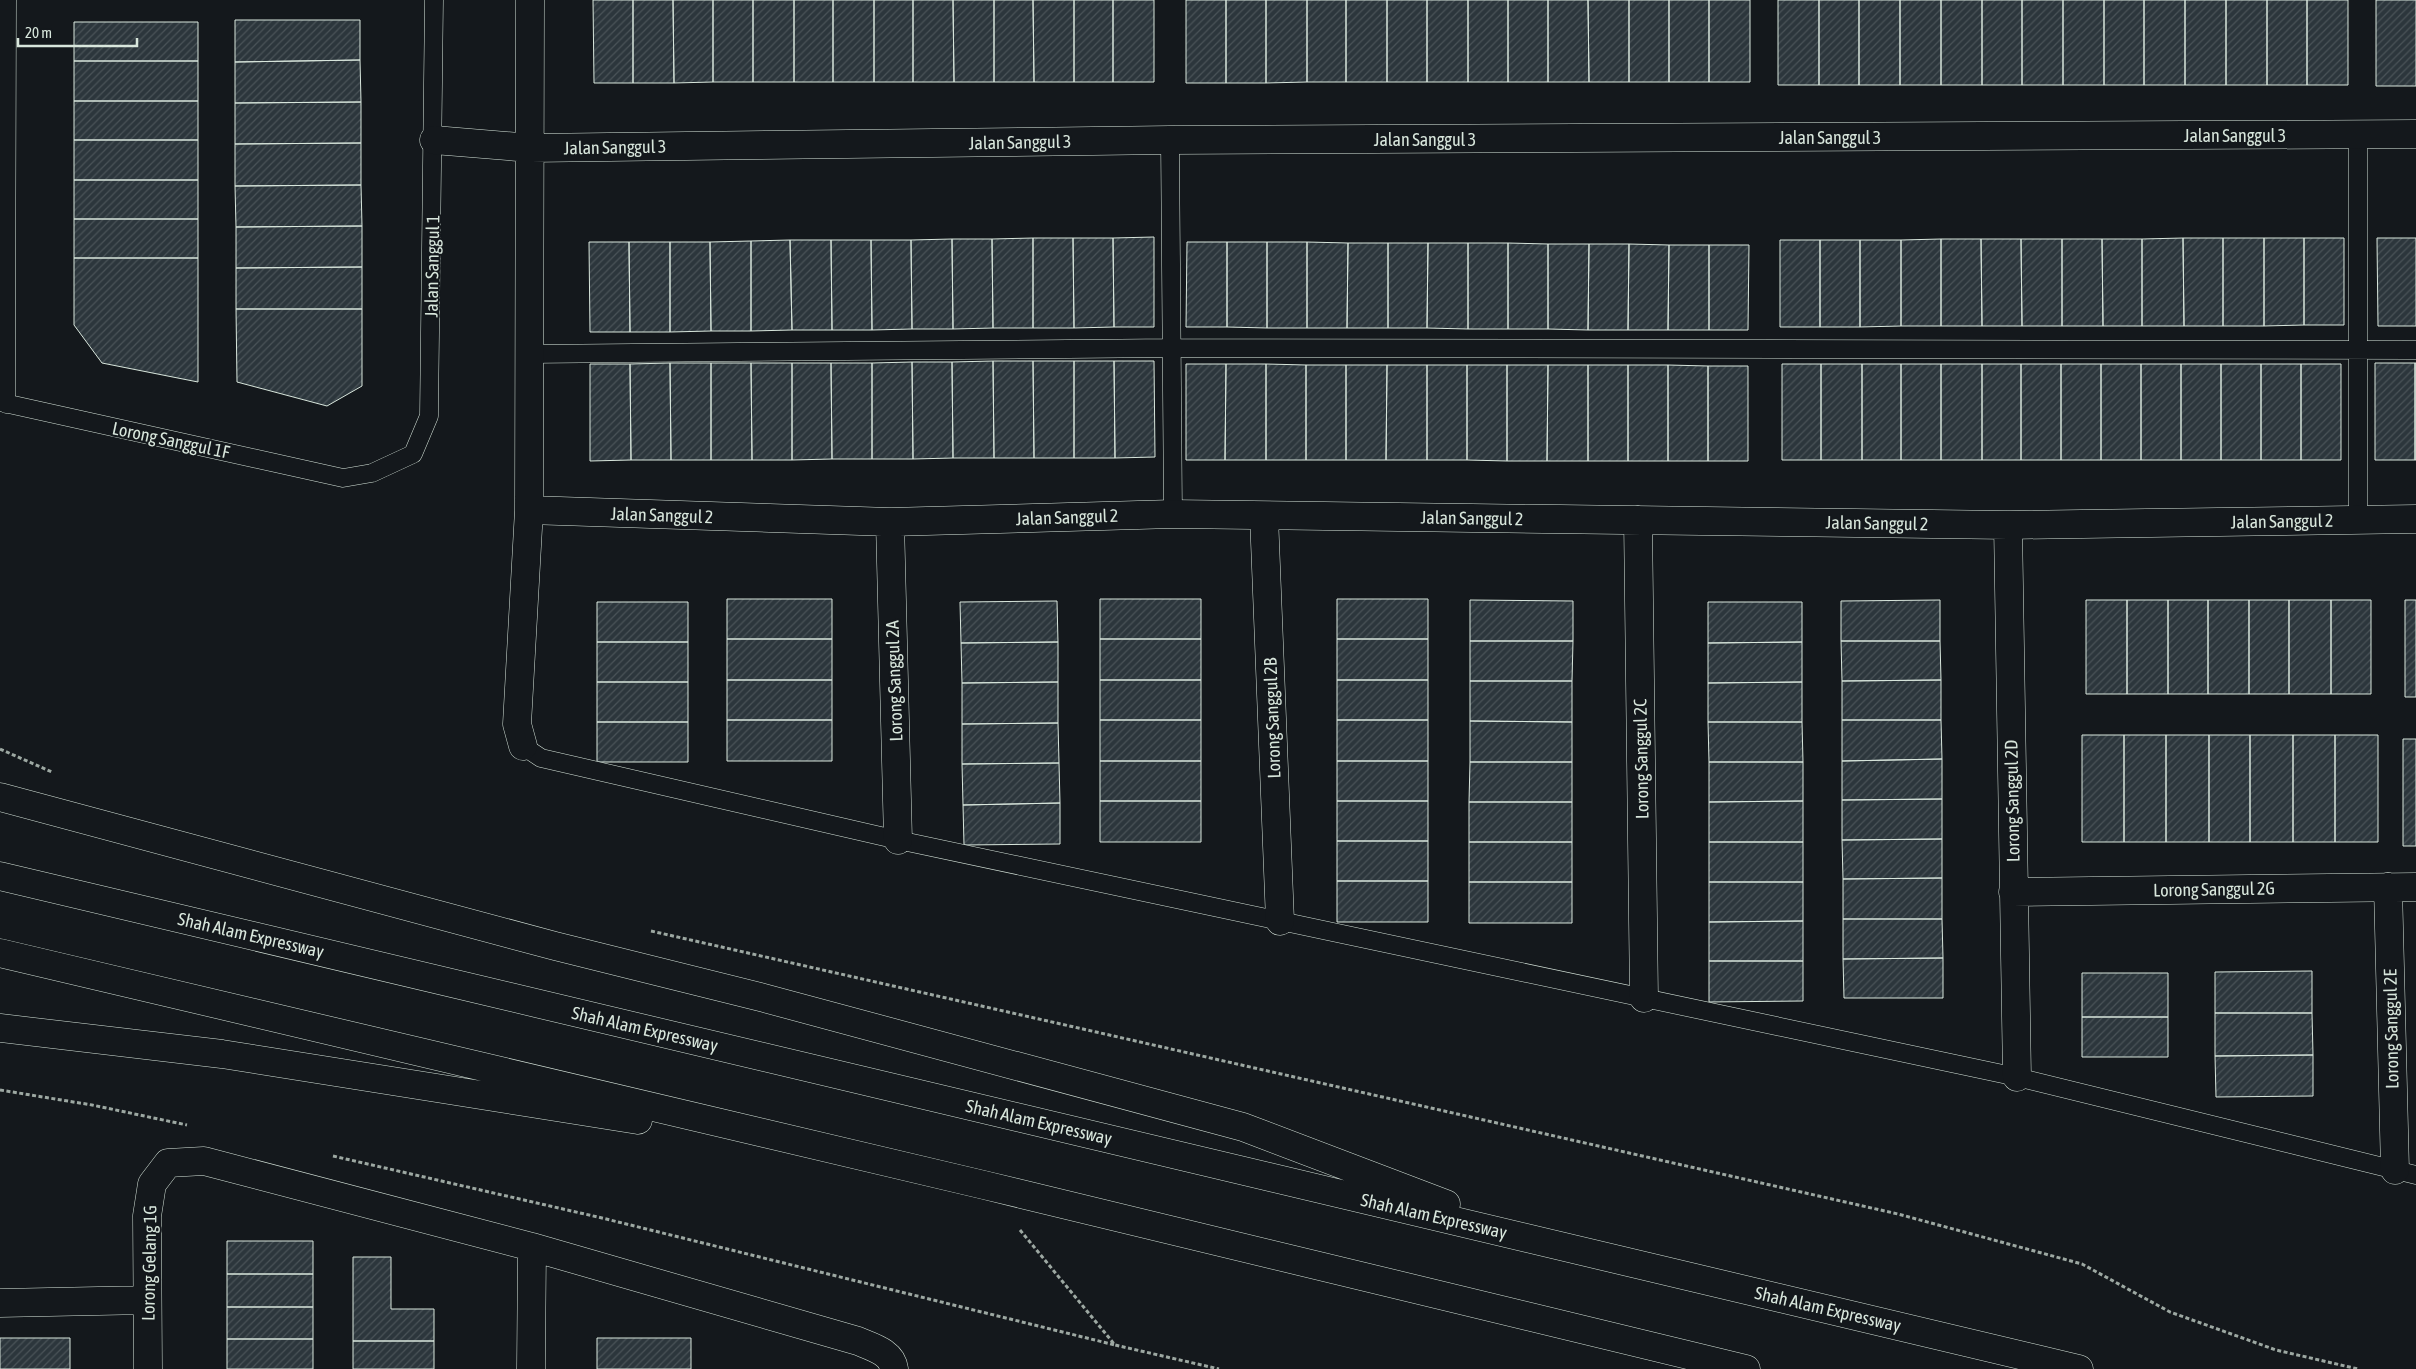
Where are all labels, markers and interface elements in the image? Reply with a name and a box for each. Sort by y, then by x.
scale bar [18,15,136,47]
text: 20 m [25,24,52,41]
street label: Jalan Sanggul 3 [2184,125,2286,146]
street label: Jalan Sanggul 3 [1779,127,1881,148]
street label: Jalan Sanggul 3 [1374,129,1476,150]
street label: Jalan Sanggul 3 [969,131,1071,153]
street label: Jalan Sanggul 3 [564,136,666,158]
street label: Jalan Sanggul 1 [421,215,443,317]
street label: Lorong Sanggul 1F [110,417,232,463]
street label: Jalan Sanggul 2 [610,503,714,527]
street label: Jalan Sanggul 2 [1015,505,1119,529]
street label: Jalan Sanggul 2 [1421,507,1523,529]
street label: Jalan Sanggul 2 [2231,510,2333,532]
street label: Jalan Sanggul 2 [1826,512,1928,534]
street label: Lorong Sanggul 2A [881,620,907,742]
street label: Lorong Sanggul 2B [1259,657,1285,779]
street label: Lorong Sanggul 2C [1629,699,1653,819]
street label: Lorong Sanggul 2D [2000,740,2024,862]
street label: Lorong Sanggul 2G [2153,877,2275,901]
street label: Shah Alam Expressway [176,908,326,962]
street label: Lorong Sanggul 2E [2379,969,2403,1089]
street label: Shah Alam Expressway [570,1002,720,1056]
street label: Shah Alam Expressway [964,1095,1114,1149]
street label: Shah Alam Expressway [1359,1189,1509,1243]
street label: Lorong Gelang 1G [137,1205,161,1321]
street label: Shah Alam Expressway [1753,1282,1903,1336]

